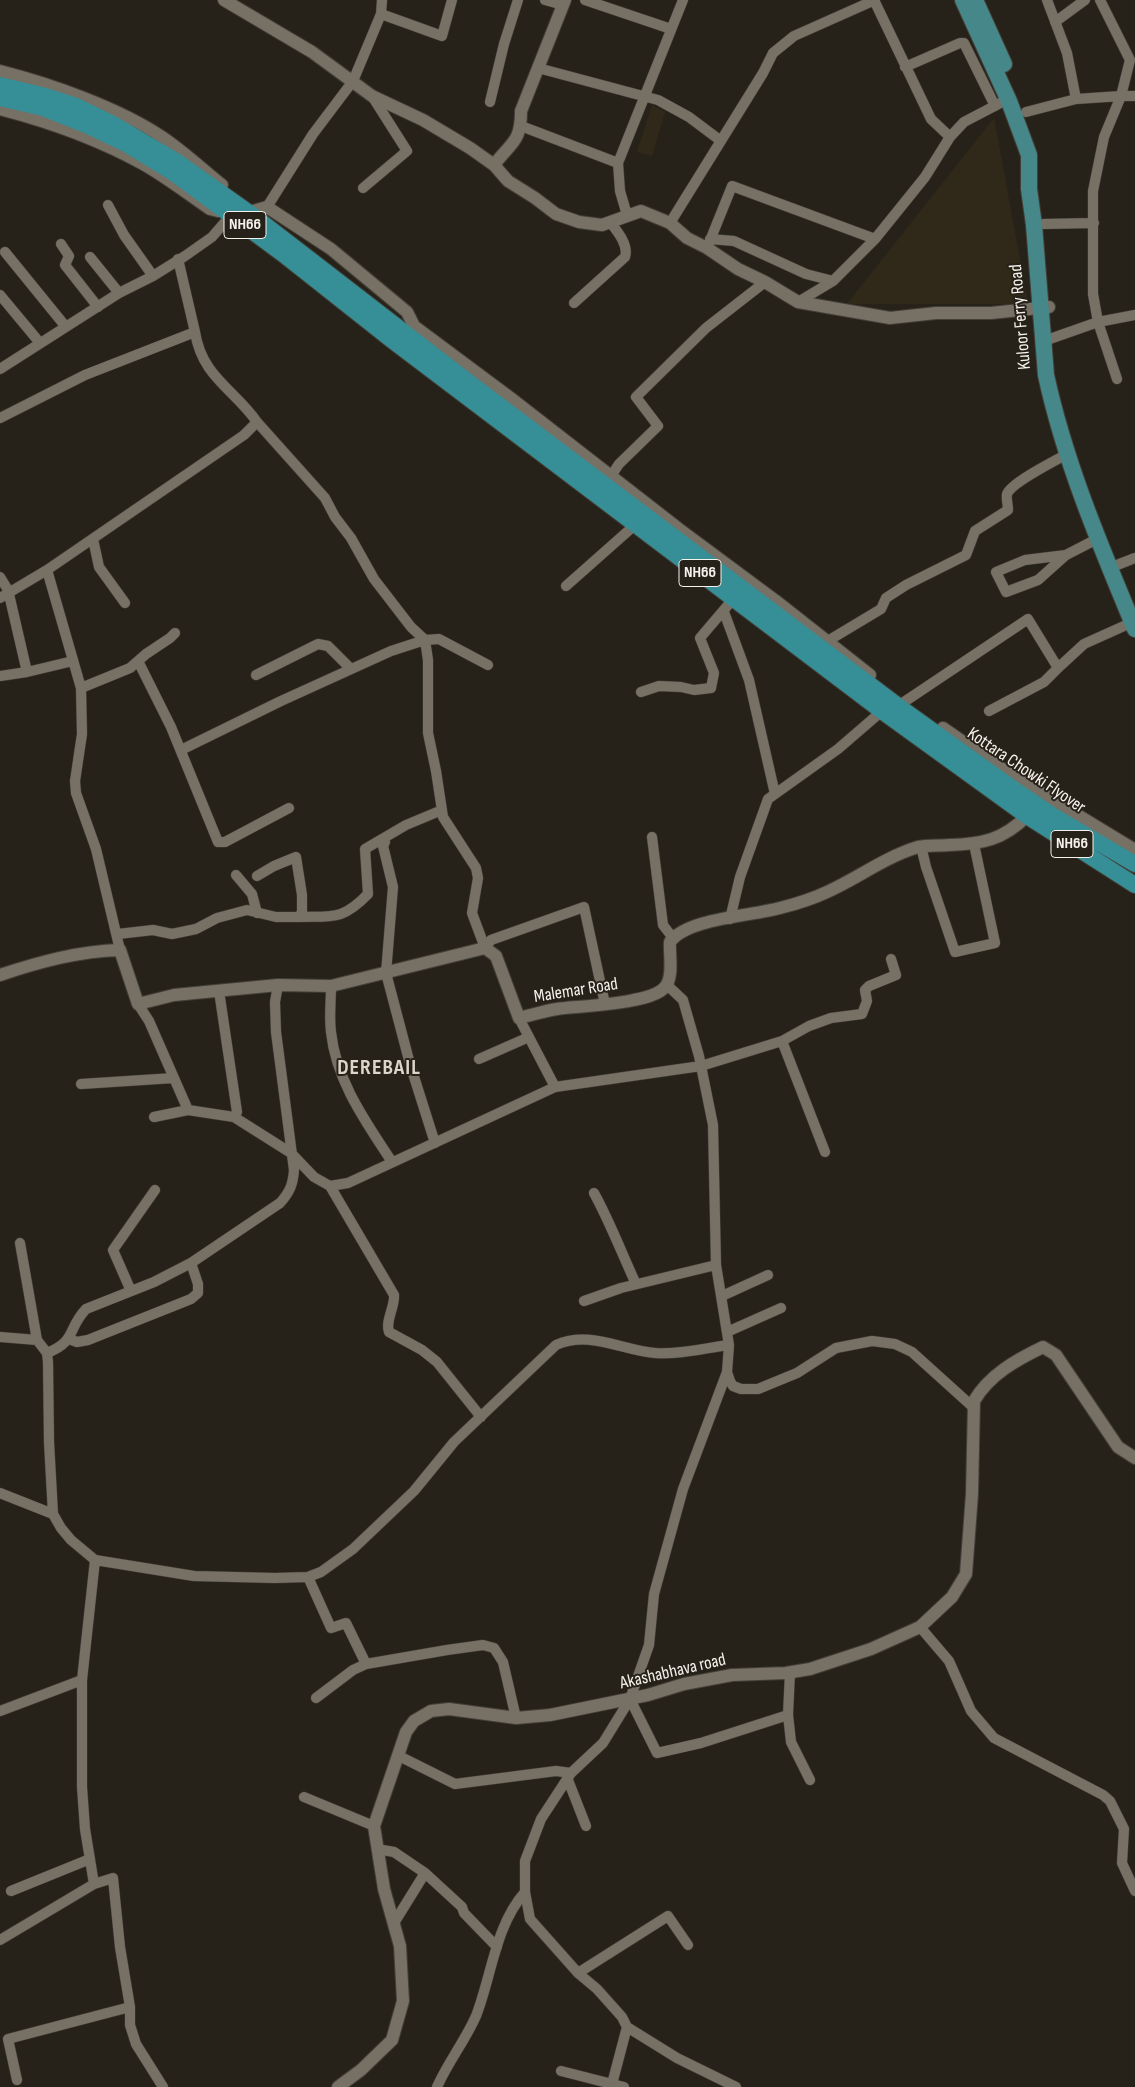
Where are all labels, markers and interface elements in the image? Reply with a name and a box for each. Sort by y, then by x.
road number: NH66 [224,212,266,238]
street label: Kuloor Ferry Road [1006,263,1036,371]
road number: NH66 [679,560,721,586]
street label: Kottara Chowki Flyover [963,723,1089,819]
road number: NH66 [1051,831,1093,858]
street label: Malemar Road [532,974,620,1008]
district label: DEREBAIL [336,1055,422,1081]
street label: Akashabhava road [618,1649,728,1695]

